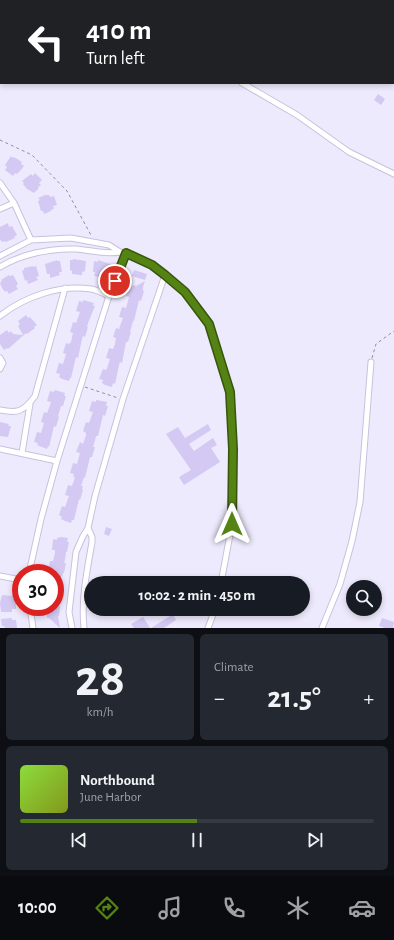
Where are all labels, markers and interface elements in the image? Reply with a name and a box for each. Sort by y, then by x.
icon: left [20,16,72,68]
text: 410 m [86,17,152,45]
text: Turn left [86,50,145,68]
pin [98,264,132,298]
icon: arrive [104,270,126,292]
position arrow [211,503,253,545]
speed limit sign: 30 [12,564,64,616]
map controls [346,580,382,616]
button: search [346,580,382,616]
text: 10:02 · 2 min · 450 m [139,588,255,603]
text: 28 [75,653,125,705]
text: Climate [214,661,253,674]
text: 21.5° [267,683,321,713]
text: − [214,687,225,709]
text: + [363,687,374,709]
text: km/h [87,706,113,719]
text: Northbound [80,773,155,788]
text: June Harbor [80,791,141,804]
icon: previous [68,829,90,851]
icon: pause [186,829,208,851]
icon: next [304,829,326,851]
icon: directions [93,894,121,922]
icon: music [156,894,184,922]
icon: phone [220,894,248,922]
icon: climate [284,894,312,922]
icon: car [348,894,376,922]
text: 10:00 [18,899,57,917]

